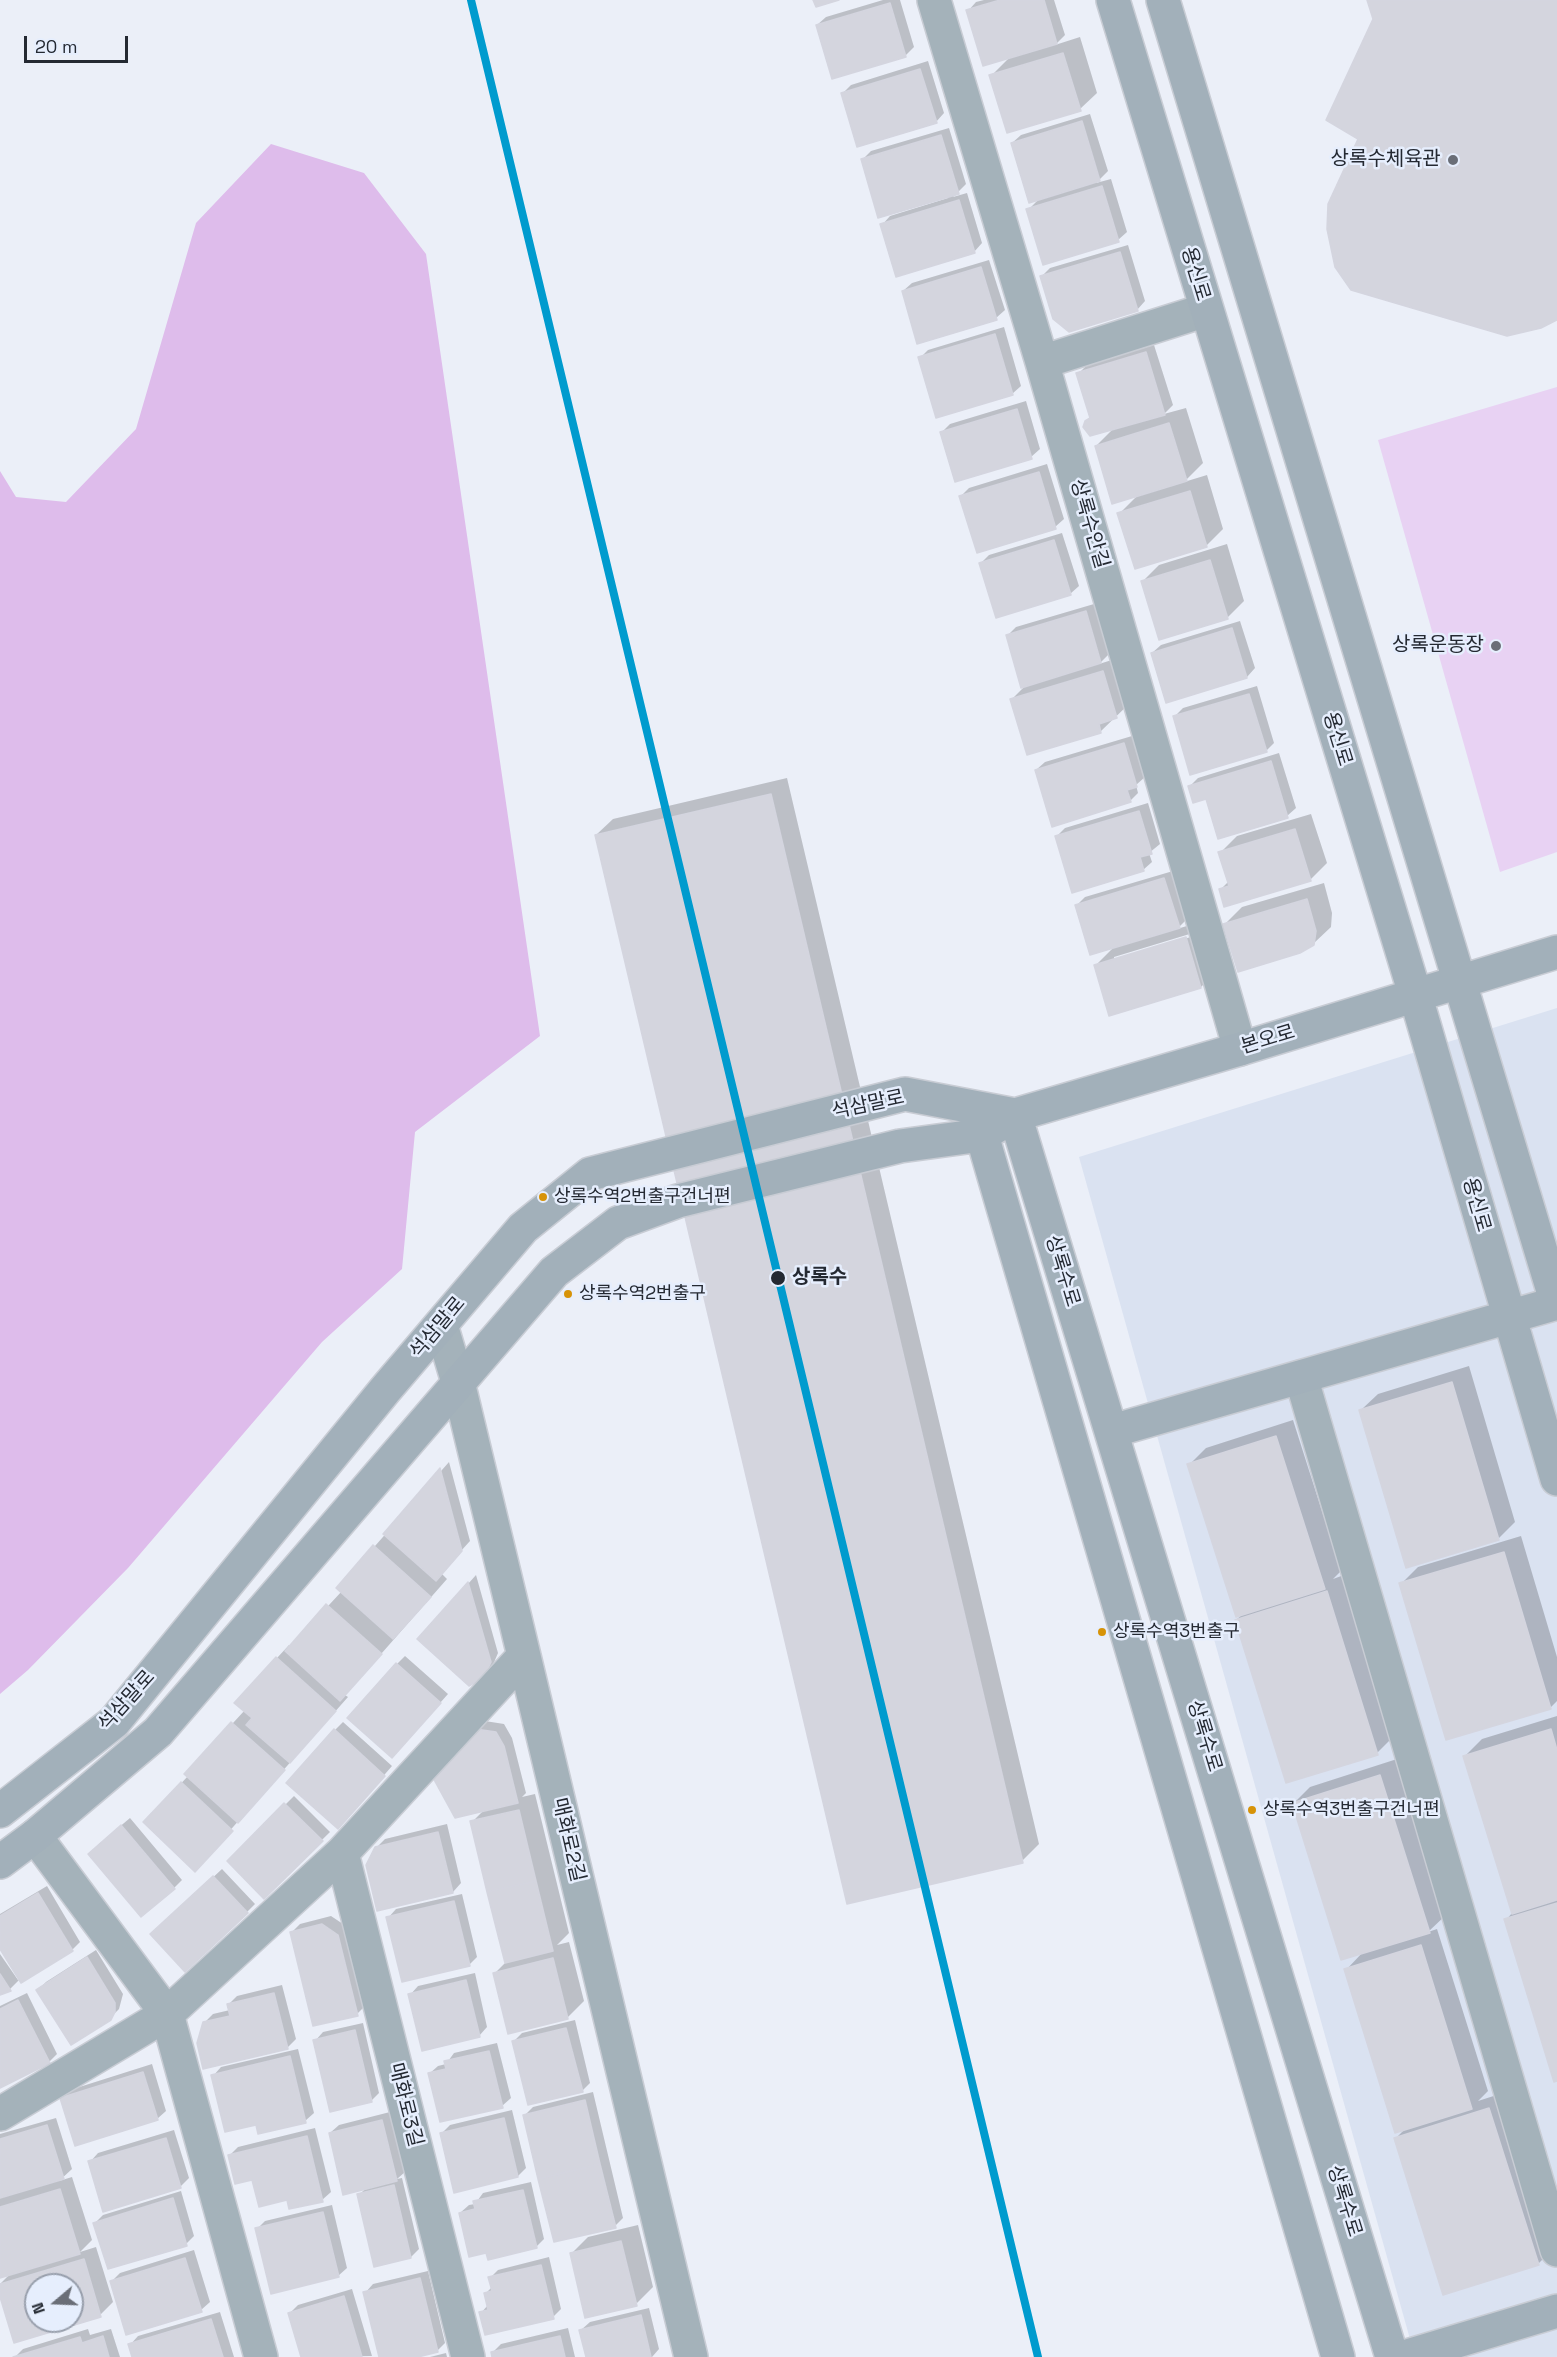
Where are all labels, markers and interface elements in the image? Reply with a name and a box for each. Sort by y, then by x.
scale bar [27,24,130,62]
text: 20 m [35,35,78,58]
place label: 상록수체육관 [1331,148,1441,172]
marker: 상록수체육관 [1446,153,1460,167]
street label: 용신로 [1175,244,1215,304]
street label: 상록수안길 [1065,476,1113,572]
place label: 상록운동장 [1392,634,1484,658]
marker: 상록운동장 [1489,639,1503,653]
street label: 용신로 [1317,709,1357,769]
street label: 본오로 [1238,1020,1298,1060]
street label: 석삼말로 [830,1086,906,1124]
street label: 용신로 [1457,1175,1495,1235]
place label: 상록수역2번출구건너편 [554,1186,730,1208]
marker: 상록수역2번출구건너편 [537,1191,549,1203]
street label: 상록수로 [1040,1232,1084,1310]
place label: 상록수 [792,1266,847,1290]
marker: 상록수 [769,1269,787,1287]
place label: 상록수역2번출구 [579,1283,706,1305]
marker: 상록수역2번출구 [562,1288,574,1300]
street label: 석삼말로 [405,1292,471,1364]
place label: 상록수역3번출구 [1113,1621,1240,1643]
marker: 상록수역3번출구 [1096,1626,1108,1638]
street label: 석삼말로 [93,1666,161,1736]
street label: 상록수로 [1182,1697,1226,1775]
street label: 매화로2길 [547,1796,589,1884]
place label: 상록수역3번출구건너편 [1263,1799,1439,1821]
marker: 상록수역3번출구건너편 [1246,1804,1258,1816]
street label: 매화로3길 [383,2061,427,2149]
street label: 상록수로 [1322,2162,1366,2240]
north arrow [24,2273,84,2333]
text: N [27,2300,50,2317]

